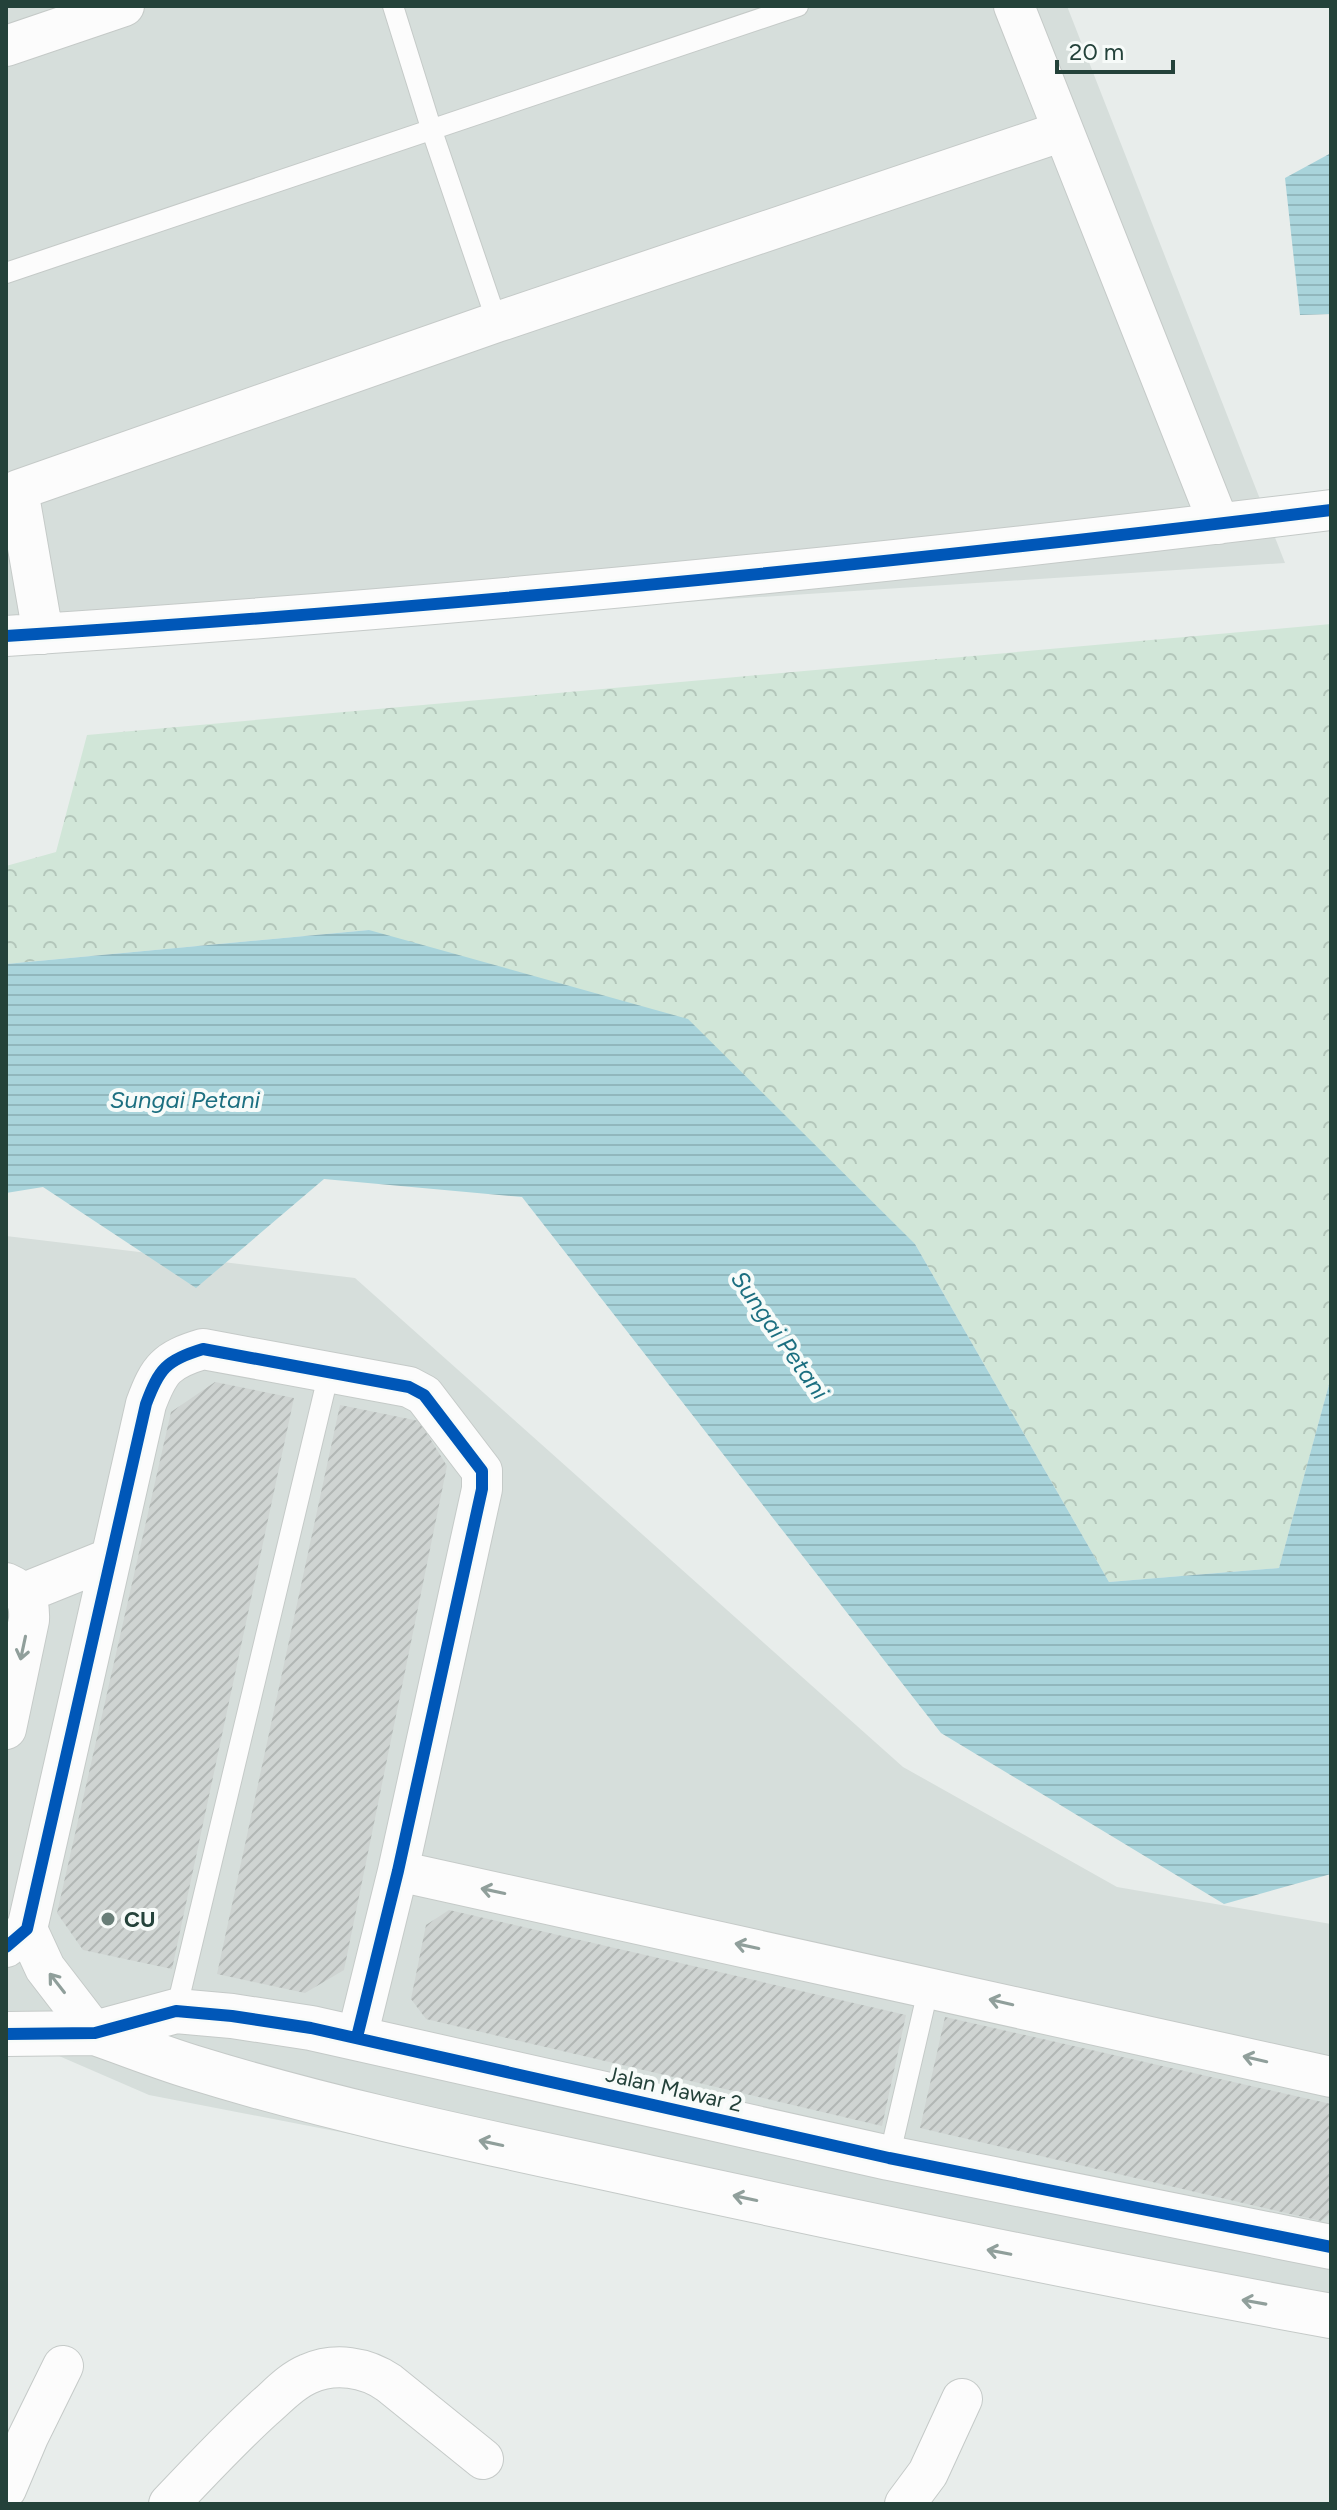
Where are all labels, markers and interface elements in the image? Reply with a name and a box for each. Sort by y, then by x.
scale bar [1057,24,1173,74]
text: 20 m [1069,37,1124,66]
water label: Sungai Petani [110,1085,261,1114]
water label: Sungai Petani [725,1265,835,1405]
one-way arrow [15,1635,30,1661]
one-way arrow [481,1883,507,1898]
place label: CU [124,1906,155,1933]
marker: CU [99,1910,117,1928]
one-way arrow [735,1938,761,1953]
one-way arrow [49,1973,66,1994]
one-way arrow [989,1994,1015,2009]
one-way arrow [1243,2051,1268,2066]
street label: Jalan Mawar 2 [603,2060,745,2118]
one-way arrow [478,2135,504,2150]
one-way arrow [732,2190,758,2205]
one-way arrow [987,2244,1012,2259]
one-way arrow [1242,2294,1267,2309]

